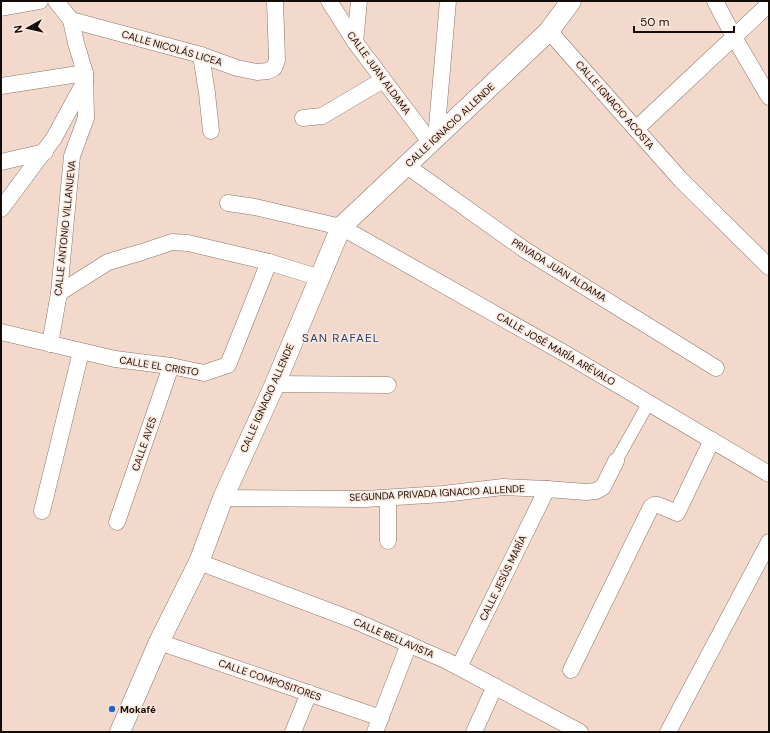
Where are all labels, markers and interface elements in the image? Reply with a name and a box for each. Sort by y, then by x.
north arrow [8,8,48,48]
scale bar [634,8,734,34]
text: 50 m [640,14,669,30]
text: N [11,24,26,34]
street label: CALLE NICOLÁS LICEA [120,27,224,69]
street label: CALLE JUAN ALDAMA [344,29,414,118]
street label: CALLE IGNACIO ACOSTA [573,58,657,152]
street label: CALLE IGNACIO ALLENDE [403,80,498,170]
street label: CALLE ANTONIO VILLANUEVA [51,159,79,296]
street label: PRIVADA JUAN ALDAMA [509,235,609,305]
street label: CALLE JOSÉ MARÍA ARÉVALO [494,310,618,388]
district label: SAN RAFAEL [302,330,380,346]
street label: CALLE IGNACIO ALLENDE [237,341,297,454]
street label: CALLE EL CRISTO [118,353,200,379]
street label: CALLE AVES [129,415,159,473]
street label: SEGUNDA PRIVADA IGNACIO ALLENDE [349,482,525,504]
street label: CALLE JESÚS MARÍA [477,533,530,623]
street label: CALLE BELLAVISTA [352,615,437,661]
street label: CALLE COMPOSITORES [217,656,323,704]
place label: Mokafé [120,703,156,716]
marker: Mokafé [107,704,117,714]

